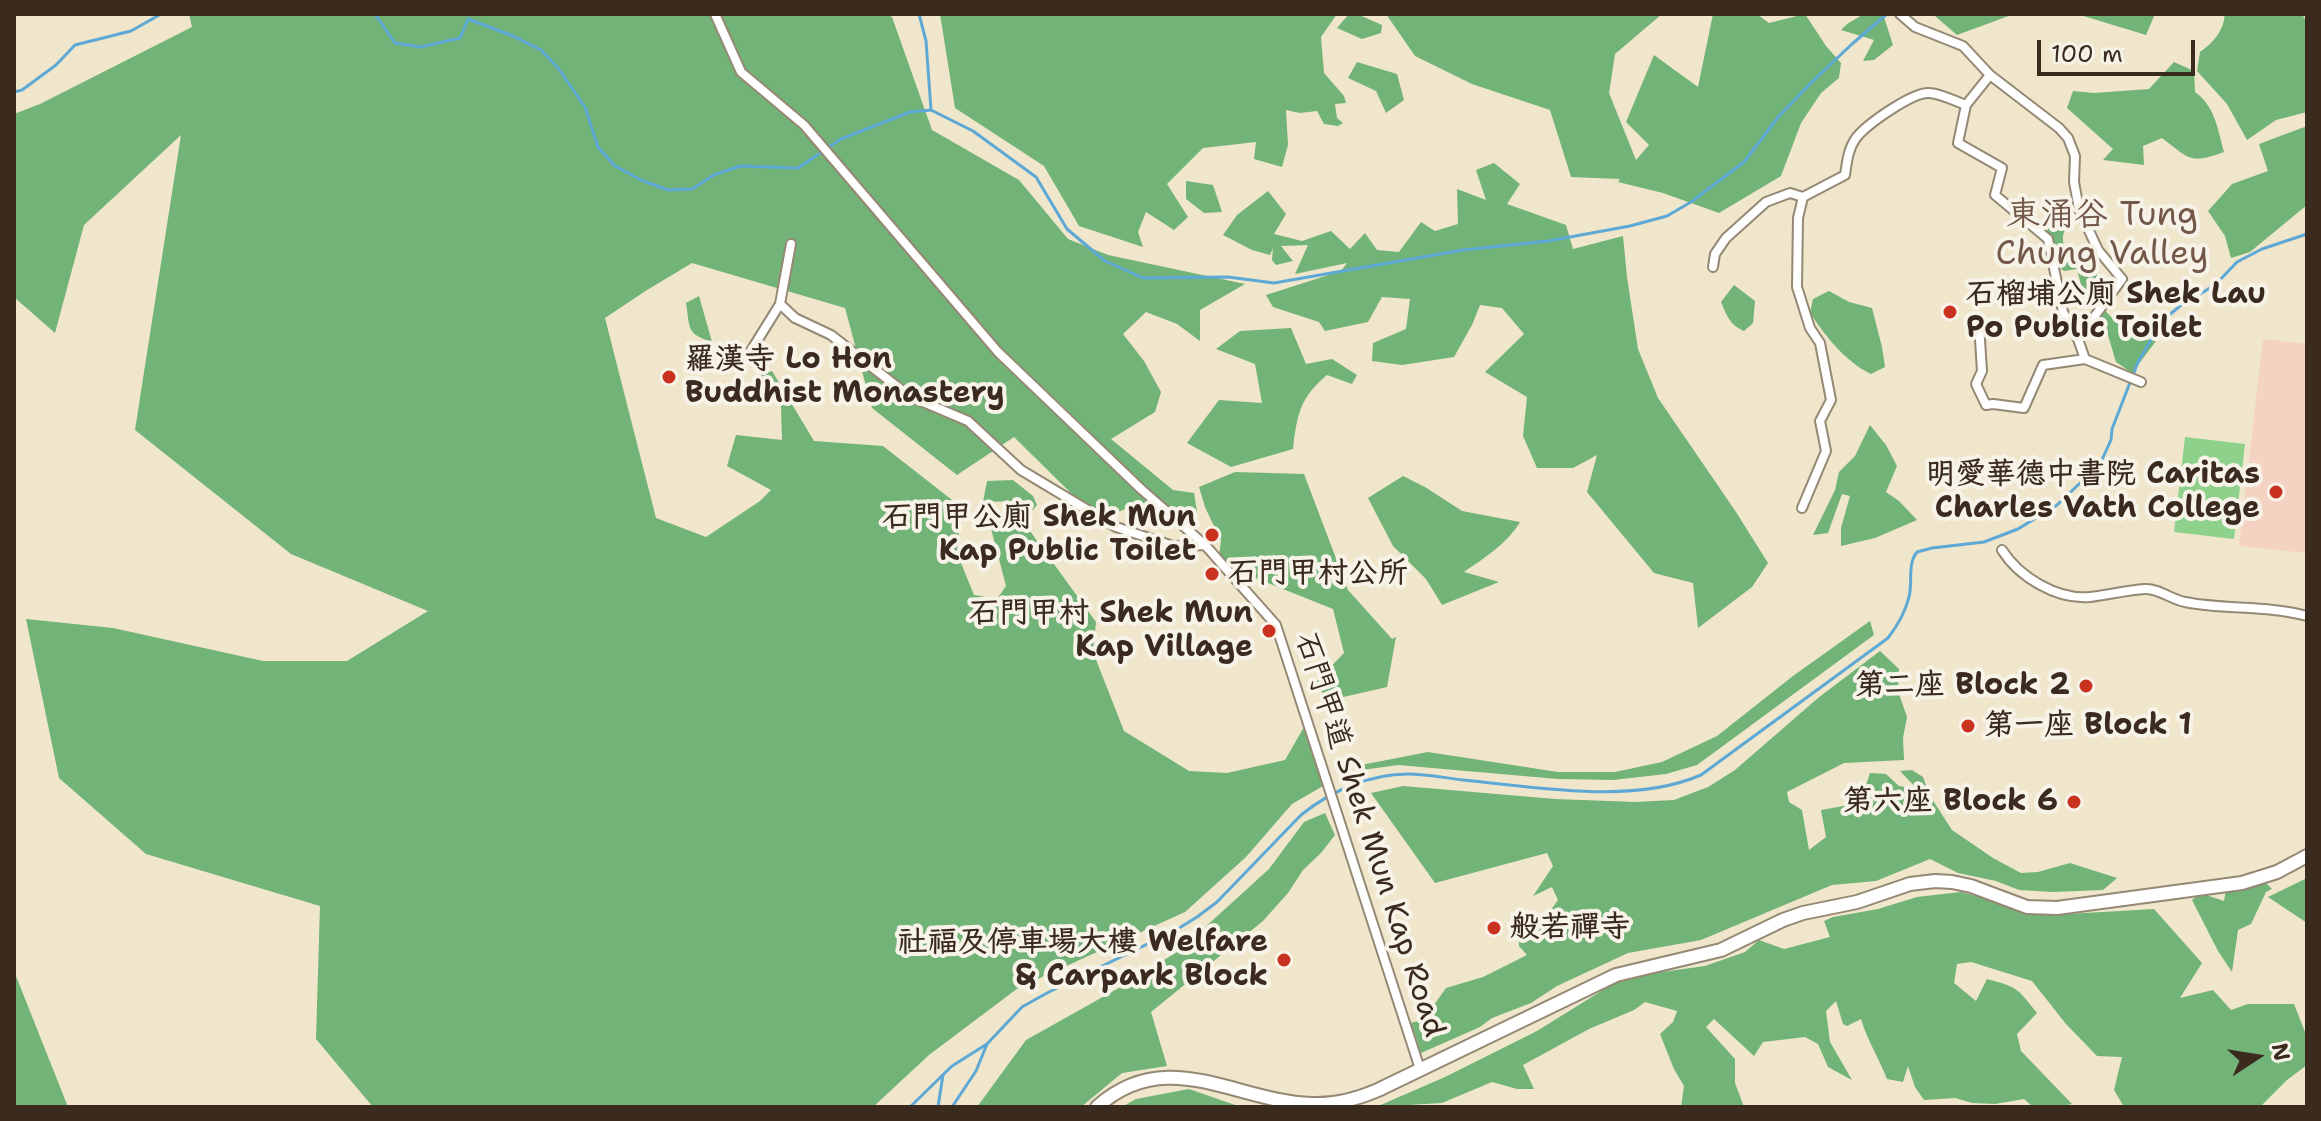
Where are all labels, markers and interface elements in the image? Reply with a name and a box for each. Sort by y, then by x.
scale bar [2041,24,2199,74]
text: 100 m [2051,38,2123,70]
district label: 東涌谷 Tung Chung Valley [1984,196,2220,276]
place label: 石榴埔公廁 Shek Lau Po Public Toilet [1966,277,2266,348]
marker: 石榴埔公廁 Shek Lau Po Public Toilet [1941,303,1959,321]
place label: 羅漢寺 Lo Hon Buddhist Monastery [685,342,1005,412]
marker: 羅漢寺 Lo Hon Buddhist Monastery [660,368,678,386]
place label: 明愛華德中書院 Caritas Charles Vath College [1926,457,2260,528]
marker: 明愛華德中書院 Caritas Charles Vath College [2267,483,2285,501]
place label: 石門甲公廁 Shek Mun Kap Public Toilet [882,500,1196,570]
marker: 石門甲公廁 Shek Mun Kap Public Toilet [1203,526,1221,544]
place label: 石門甲村公所 [1228,556,1408,592]
marker: 石門甲村公所 [1203,565,1221,583]
place label: 石門甲村 Shek Mun Kap Village [969,596,1253,666]
marker: 石門甲村 Shek Mun Kap Village [1260,622,1278,640]
street label: 石門甲道 Shek Mun Kap Road [1286,628,1452,1042]
place label: 第二座 Block 2 [1855,668,2070,704]
marker: 第二座 Block 2 [2077,677,2095,695]
place label: 第一座 Block 1 [1984,708,2192,744]
marker: 第一座 Block 1 [1959,717,1977,735]
place label: 第六座 Block 6 [1843,784,2058,820]
marker: 第六座 Block 6 [2065,793,2083,811]
place label: 般若禪寺 [1510,910,1630,946]
marker: 般若禪寺 [1485,919,1503,937]
place label: 社福及停車場大樓 Welfare & Carpark Block [897,925,1268,996]
marker: 社福及停車場大樓 Welfare & Carpark Block [1275,951,1293,969]
north arrow [2217,1017,2297,1097]
text: N [2265,1040,2297,1063]

